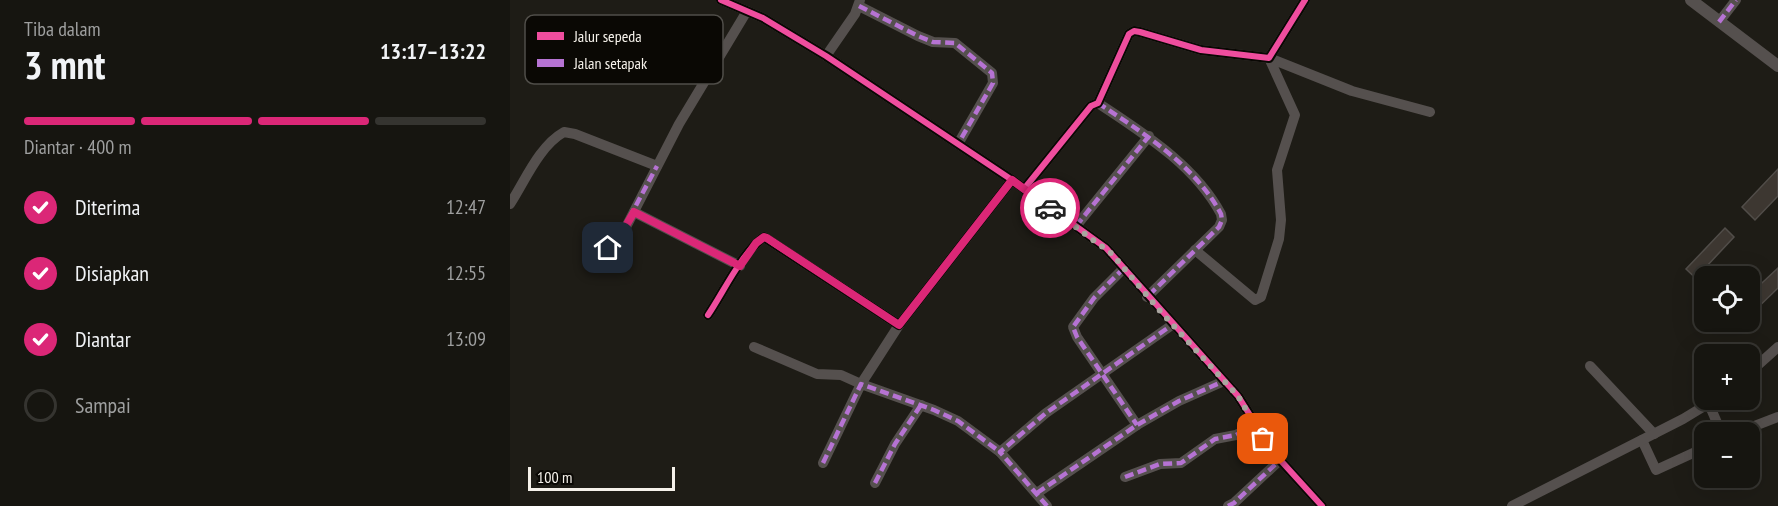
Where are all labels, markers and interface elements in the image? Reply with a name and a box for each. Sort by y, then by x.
legend [525,15,723,84]
text: Tiba dalam [24,16,101,42]
text: Jalur sepeda [573,26,642,46]
text: 13:17–13:22 [380,37,486,65]
text: 3 mnt [24,39,105,90]
text: Jalan setapak [573,53,648,73]
text: Diantar · 400 m [24,134,132,160]
courier [1020,178,1080,238]
icon: check [24,191,57,224]
icon: car [1034,192,1067,225]
text: Diterima [75,193,140,221]
text: 12:47 [446,194,486,220]
pin [582,222,633,273]
icon: home [591,231,624,264]
icon: check [24,257,57,290]
text: Disiapkan [75,259,149,287]
text: 12:55 [446,260,486,286]
map controls [1694,266,1760,488]
button: locate [1694,266,1760,332]
icon: check [24,323,57,356]
text: Diantar [75,325,131,353]
text: 13:09 [446,326,486,352]
button: + [1694,344,1760,410]
text: Sampai [75,391,131,419]
pin [1237,413,1288,464]
icon: bag [1246,422,1279,455]
button: − [1694,422,1760,488]
scale bar [528,464,675,492]
text: 100 m [537,467,572,487]

